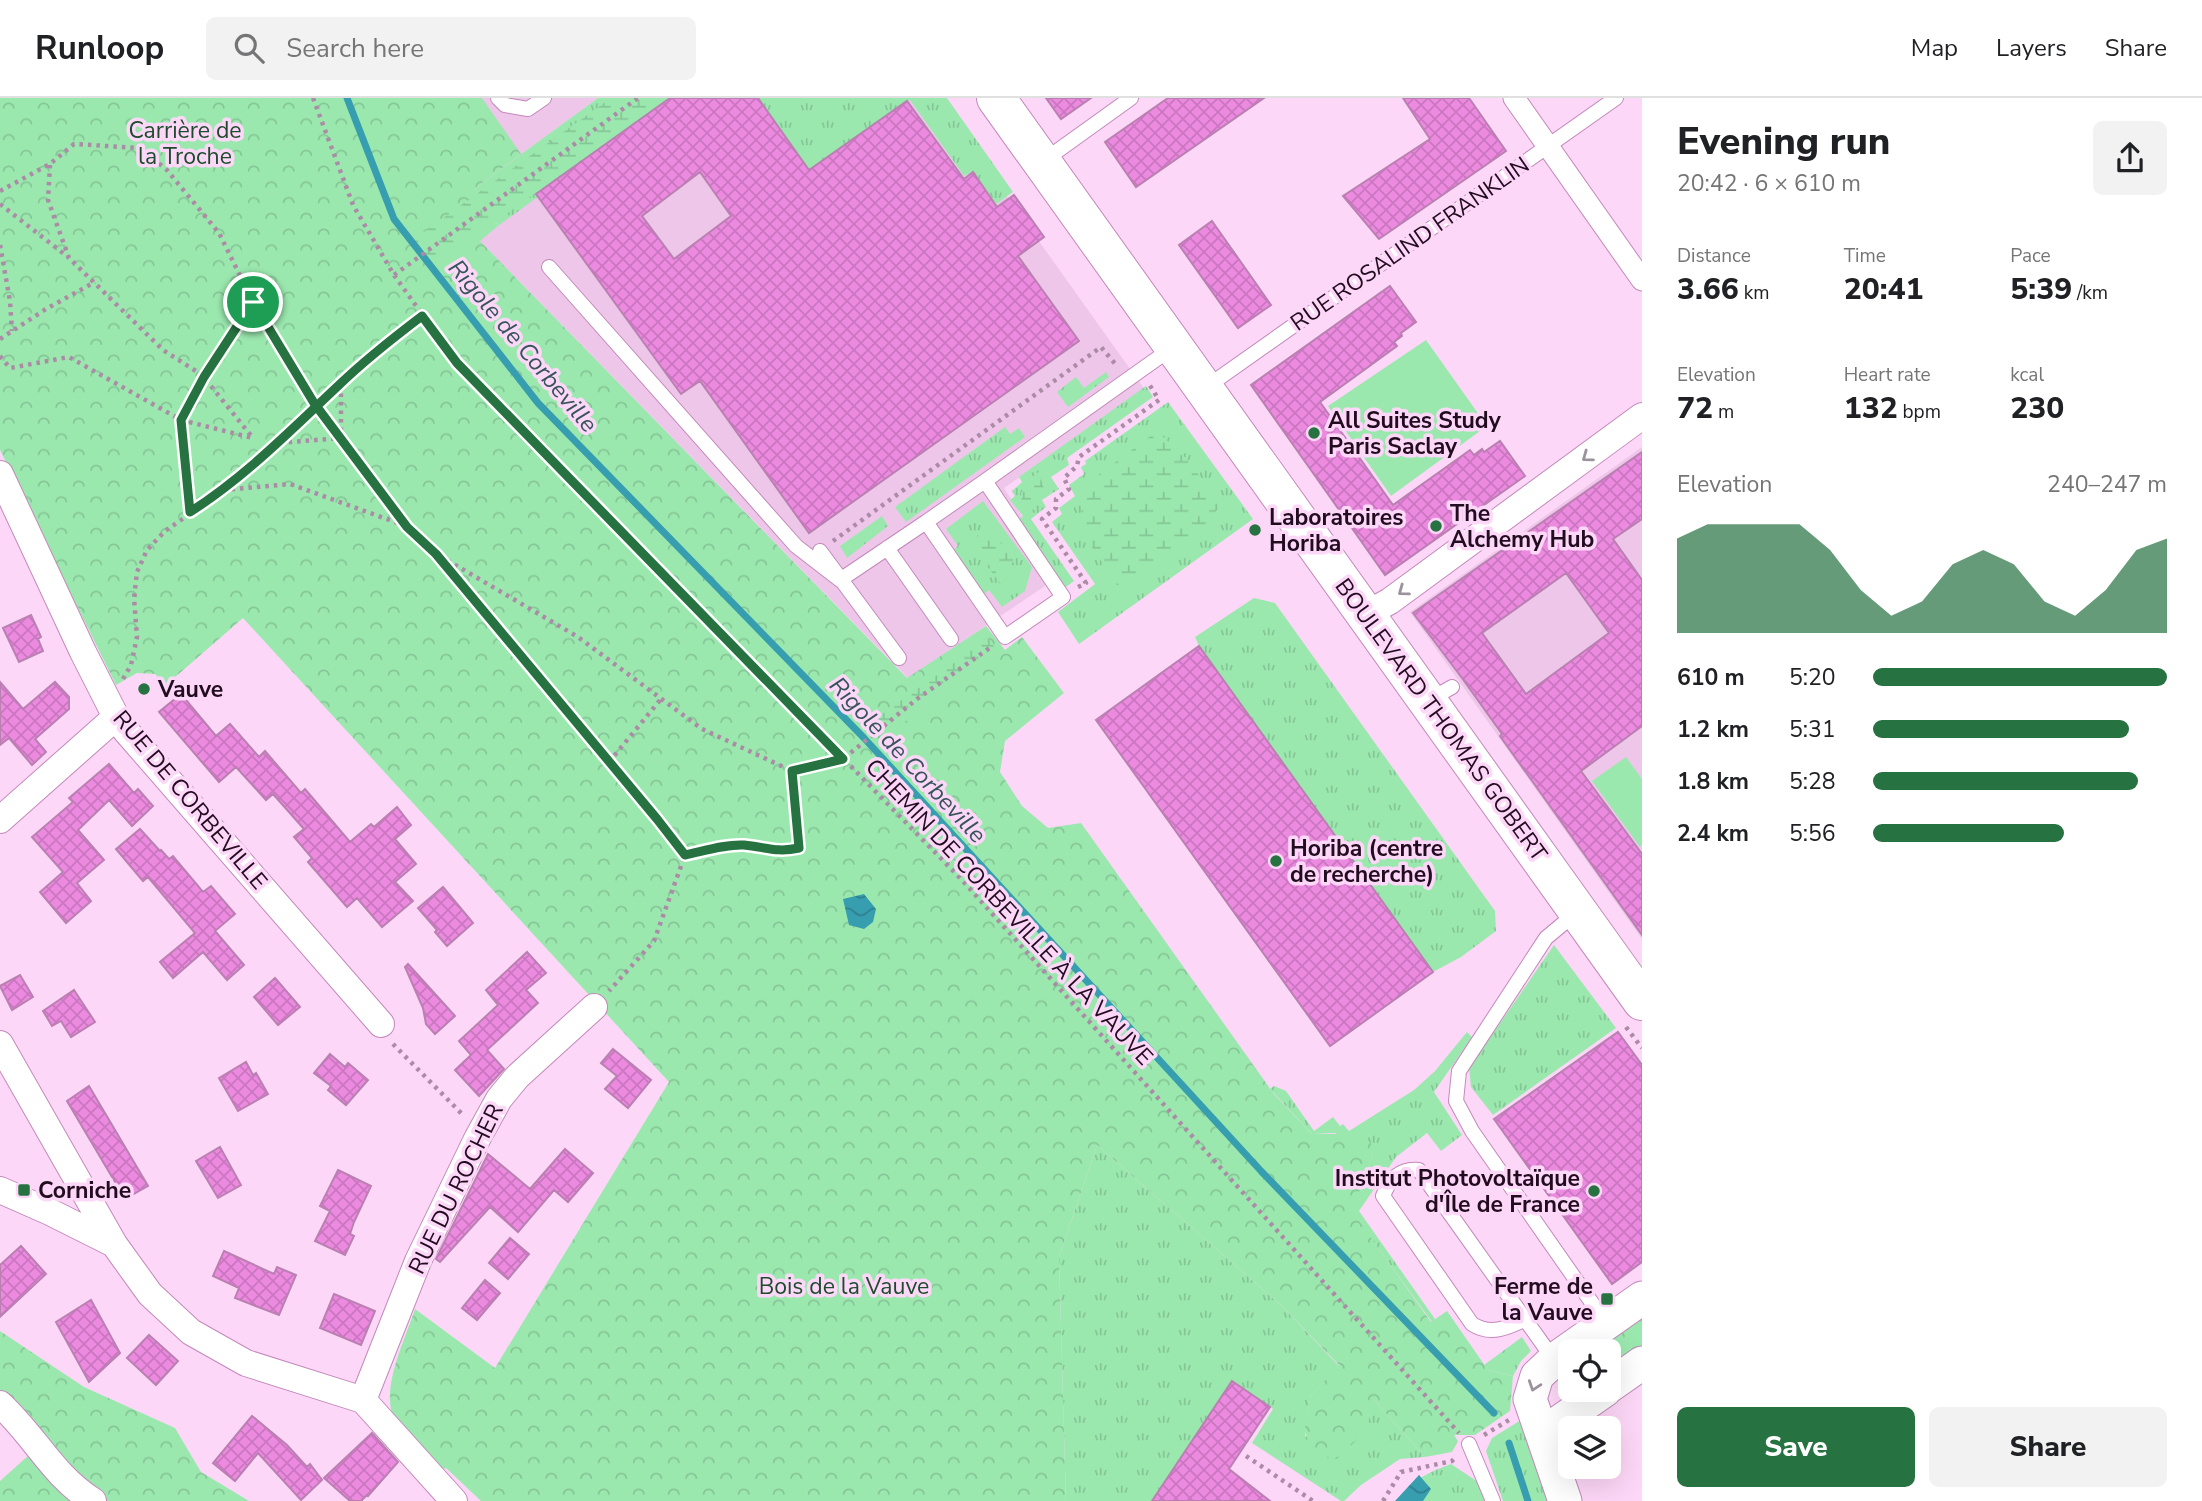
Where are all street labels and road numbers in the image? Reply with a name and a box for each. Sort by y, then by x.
street label: RUE ROSALIND FRANKLIN [1284,150,1536,338]
street label: BOULEVARD THOMAS GOBERT [1328,572,1554,868]
street label: RUE DE CORBEVILLE [106,704,274,896]
street label: CHEMIN DE CORBEVILLE À LA VAUVE [858,752,1160,1072]
street label: RUE DU ROCHER [401,1099,511,1279]

